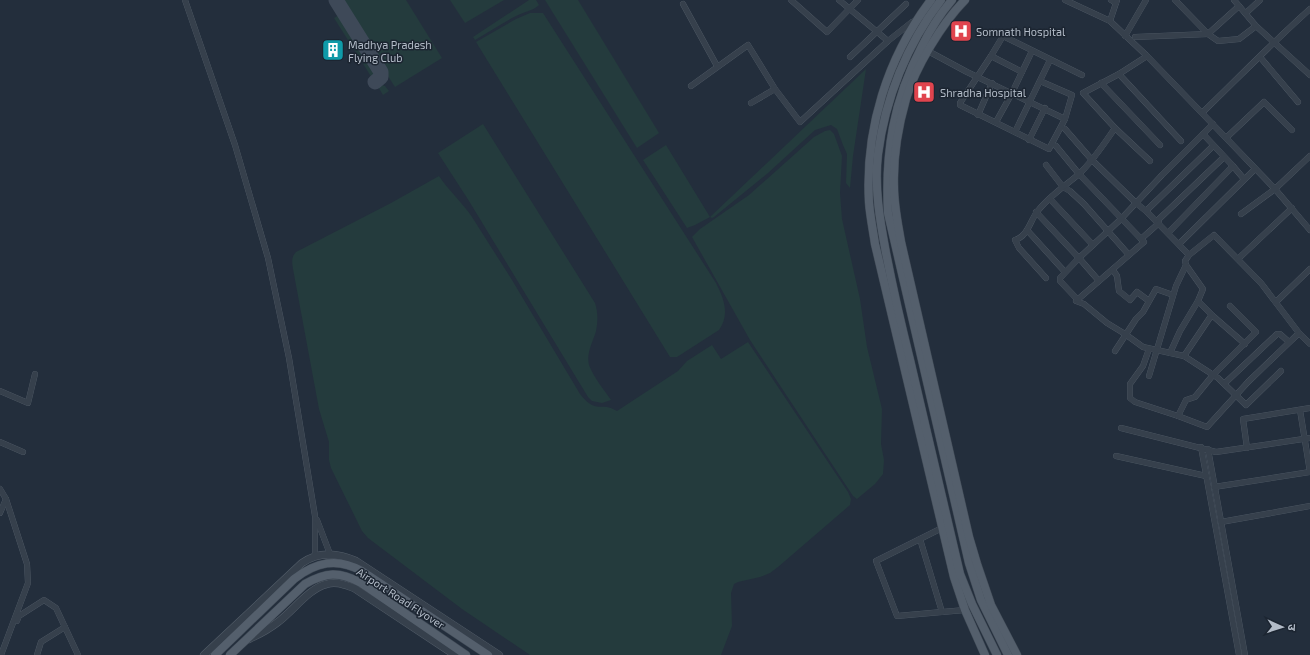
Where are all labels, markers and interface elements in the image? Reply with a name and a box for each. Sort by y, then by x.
hospital icon: Somnath Hospital [948,18,974,44]
place label: Somnath Hospital [976,25,1066,38]
building icon: Madhya Pradesh Flying Club [320,37,346,63]
place label: Madhya Pradesh Flying Club [348,38,432,64]
hospital icon: Shradha Hospital [911,79,937,105]
place label: Shradha Hospital [940,86,1027,99]
street label: Airport Road Flyover [355,565,448,632]
north arrow [1262,607,1302,647]
text: उ [1286,624,1299,632]

